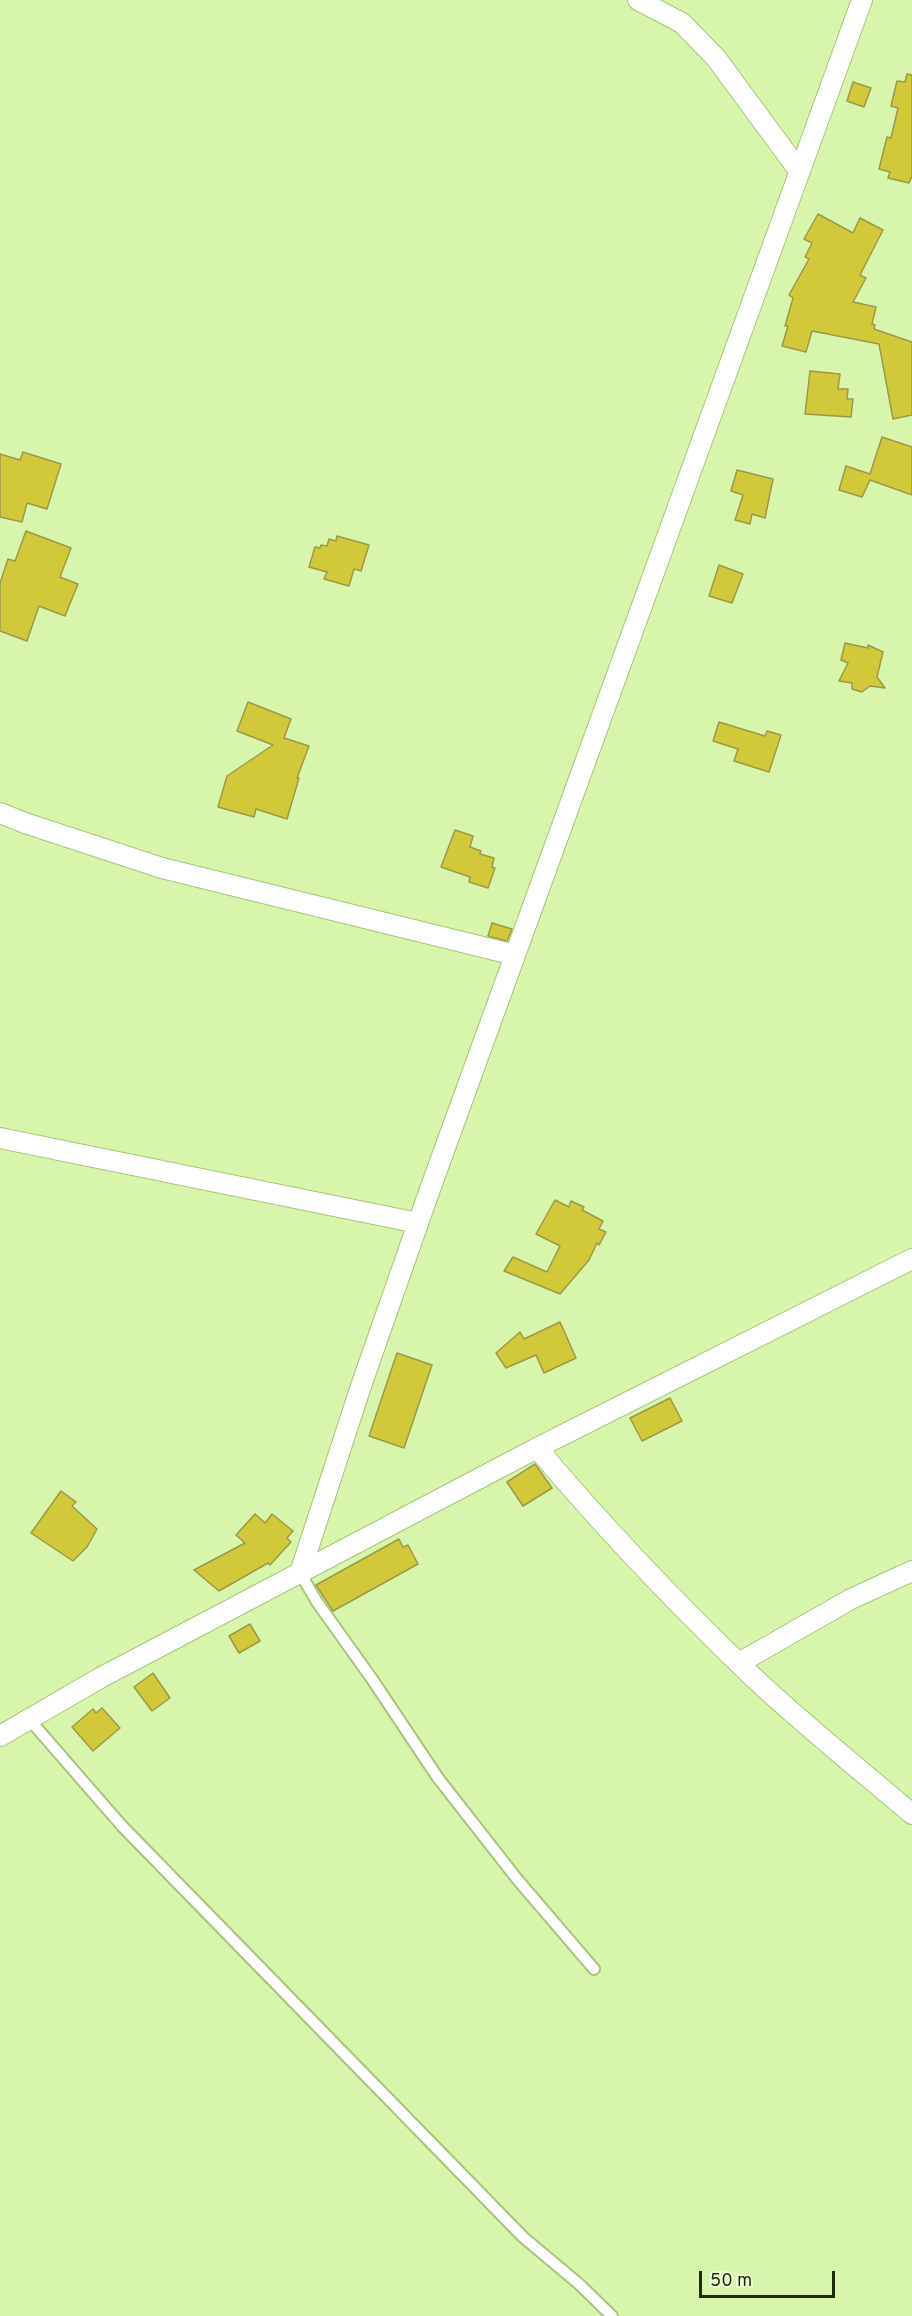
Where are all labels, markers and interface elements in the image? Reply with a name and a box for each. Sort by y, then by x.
scale bar [702,2259,838,2297]
text: 50 m [710,2270,752,2293]

